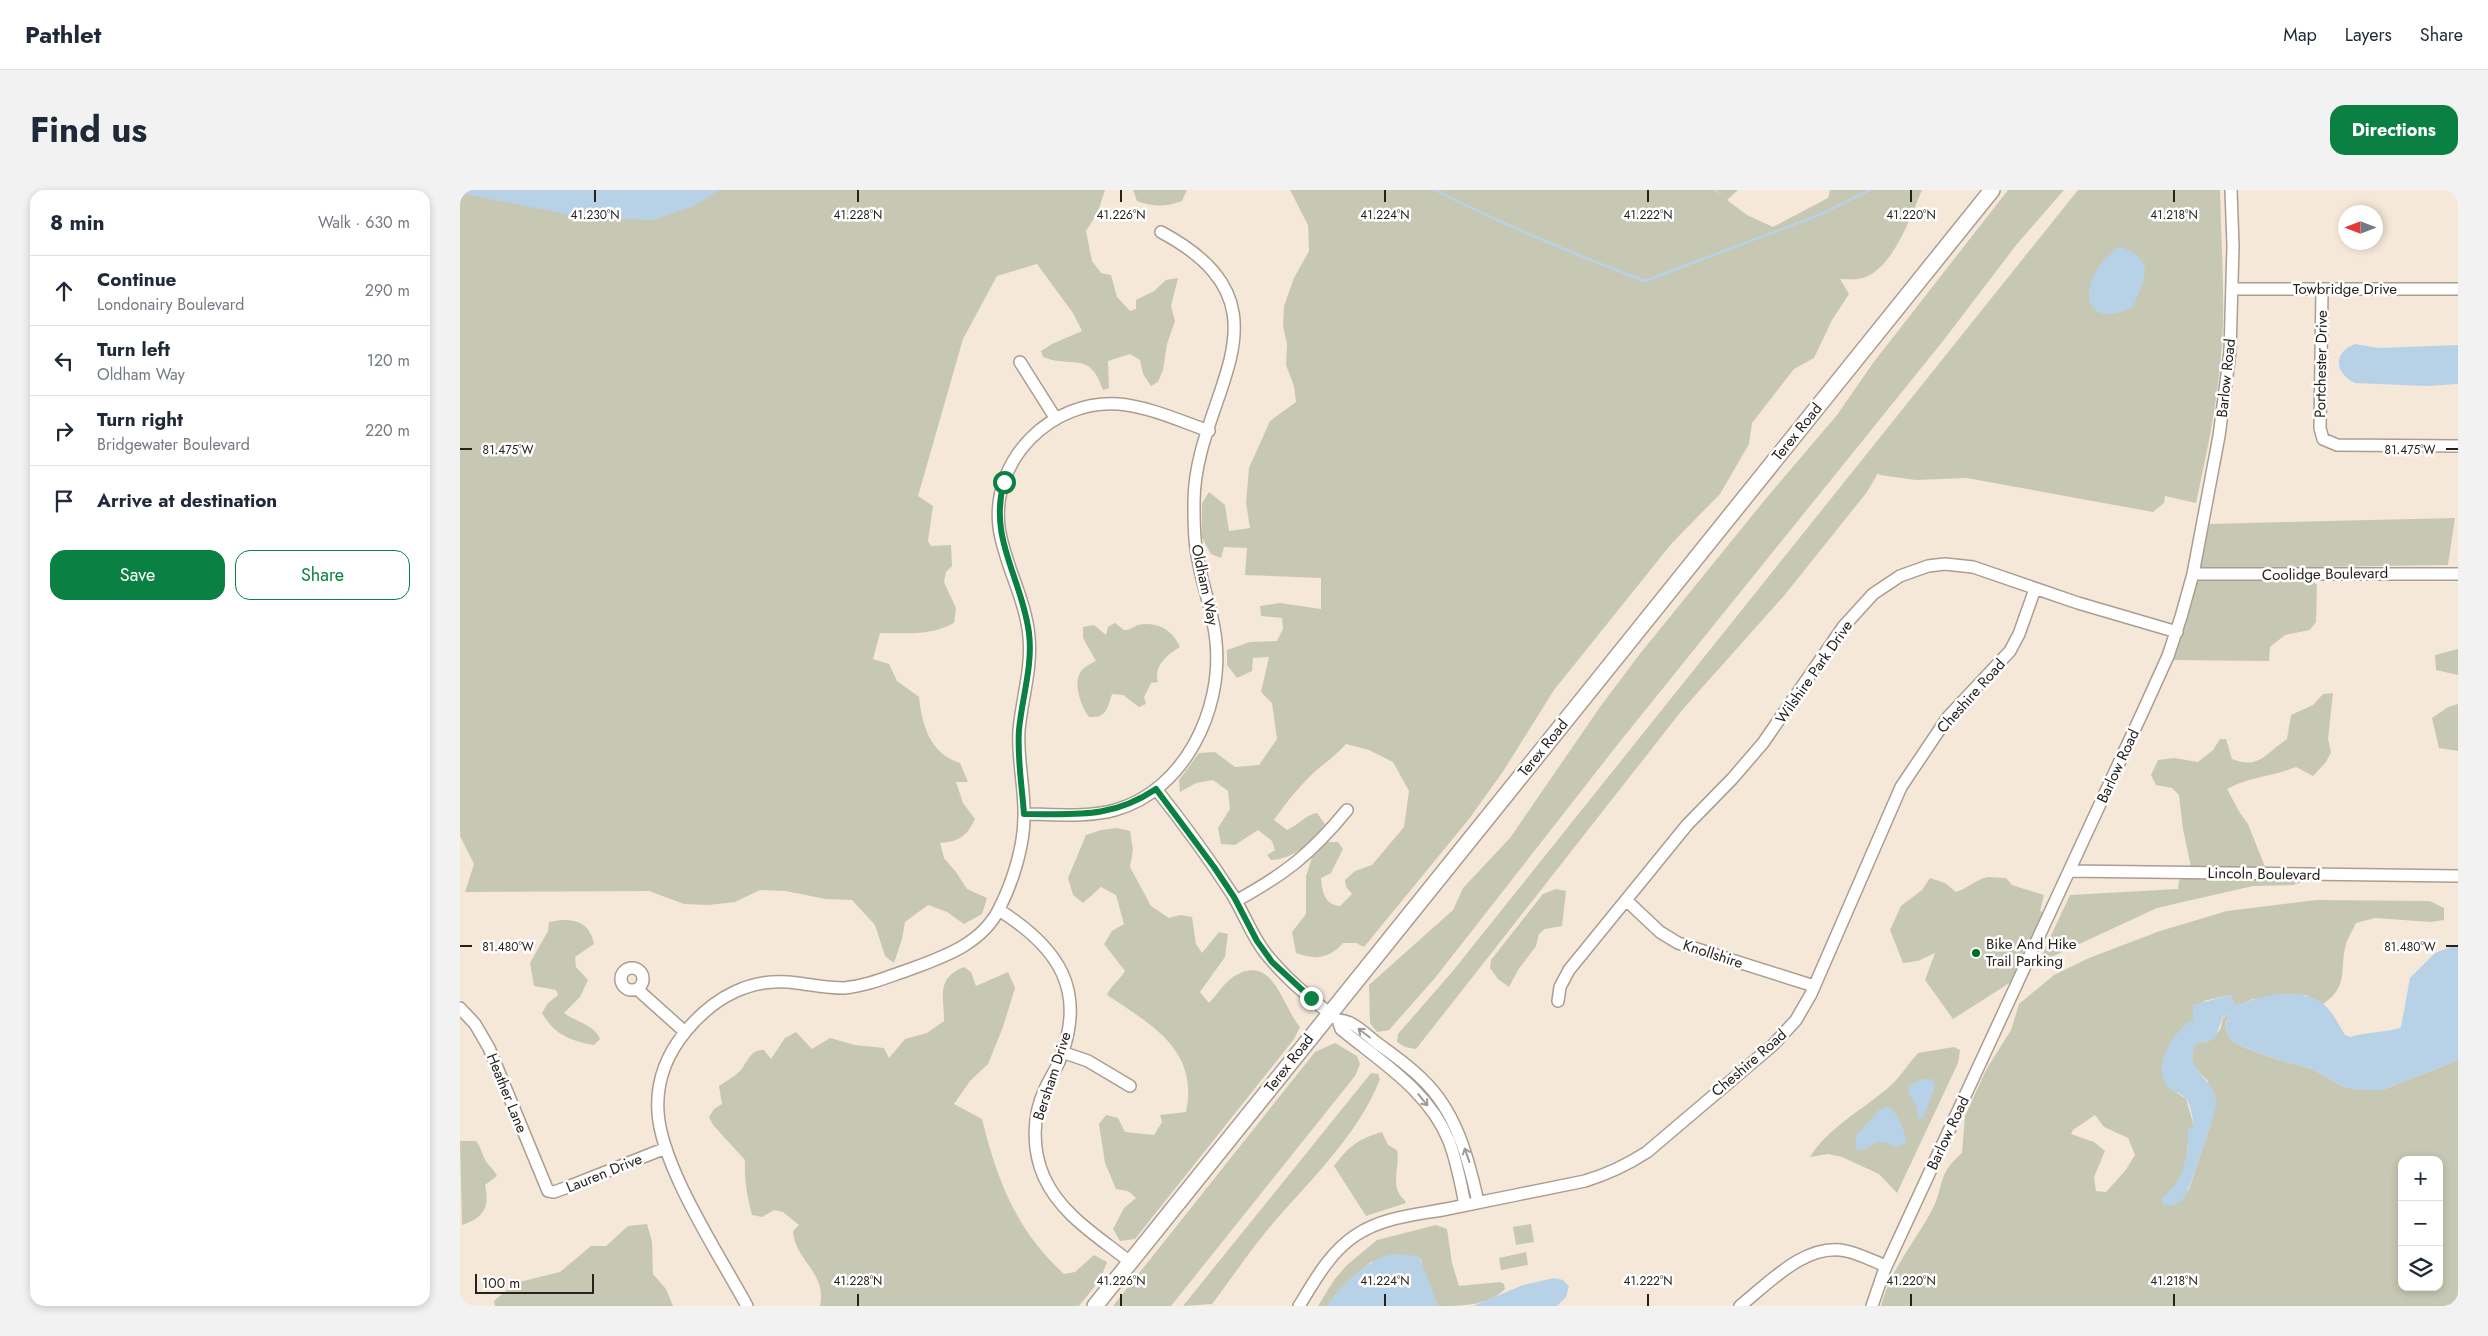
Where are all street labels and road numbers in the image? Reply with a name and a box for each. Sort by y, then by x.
street label: Towbridge Drive [2293,278,2397,300]
street label: Portchester Drive [2309,310,2333,418]
street label: Barlow Road [2211,337,2241,419]
street label: Terex Road [1767,398,1827,466]
street label: Oldham Way [1186,542,1224,628]
street label: Coolidge Boulevard [2262,562,2388,586]
street label: Wilshire Park Drive [1770,616,1858,728]
street label: Cheshire Road [1932,654,2010,738]
street label: Terex Road [1513,714,1573,782]
street label: Barlow Road [2091,725,2145,807]
street label: Lincoln Boulevard [2208,862,2320,886]
street label: Knollshire [1680,934,1746,974]
street label: Cheshire Road [1707,1024,1791,1102]
street label: Bersham Drive [1027,1029,1077,1123]
street label: Terex Road [1259,1029,1319,1097]
street label: Heather Lane [481,1050,533,1136]
street label: Barlow Road [1921,1092,1975,1174]
street label: Lauren Drive [563,1148,646,1198]

